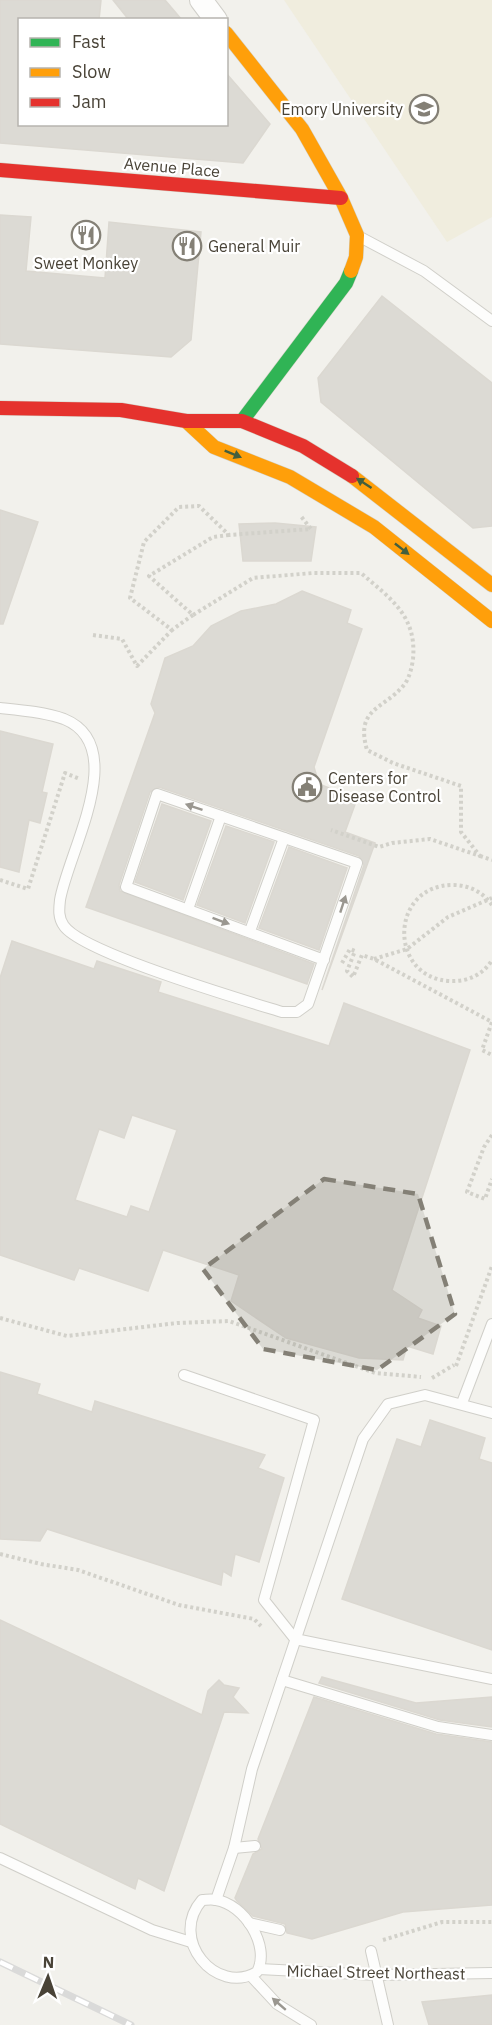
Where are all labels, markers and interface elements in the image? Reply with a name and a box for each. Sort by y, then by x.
legend [18,18,228,126]
text: Fast [72,30,106,53]
text: Slow [72,60,111,83]
text: Jam [72,90,107,113]
school or university icon: Emory University [408,93,440,125]
place label: Emory University [281,99,403,119]
street label: Avenue Place [123,153,221,181]
restaurant icon: Sweet Monkey [70,219,102,251]
restaurant icon: General Muir [171,230,203,262]
place label: General Muir [208,236,300,256]
place label: Sweet Monkey [34,253,138,273]
one-way arrow [224,450,242,459]
one-way arrow [356,478,372,489]
one-way arrow [394,543,410,556]
place label: Centers for Disease Control [328,768,441,806]
public building icon: Centers for Disease Control [291,771,323,803]
one-way arrow [185,802,203,812]
one-way arrow [338,895,348,913]
one-way arrow [212,916,230,926]
north arrow [18,1947,78,2007]
text: N [42,1952,55,1972]
street label: Michael Street Northeast [286,1960,466,1984]
one-way arrow [271,1997,287,2010]

